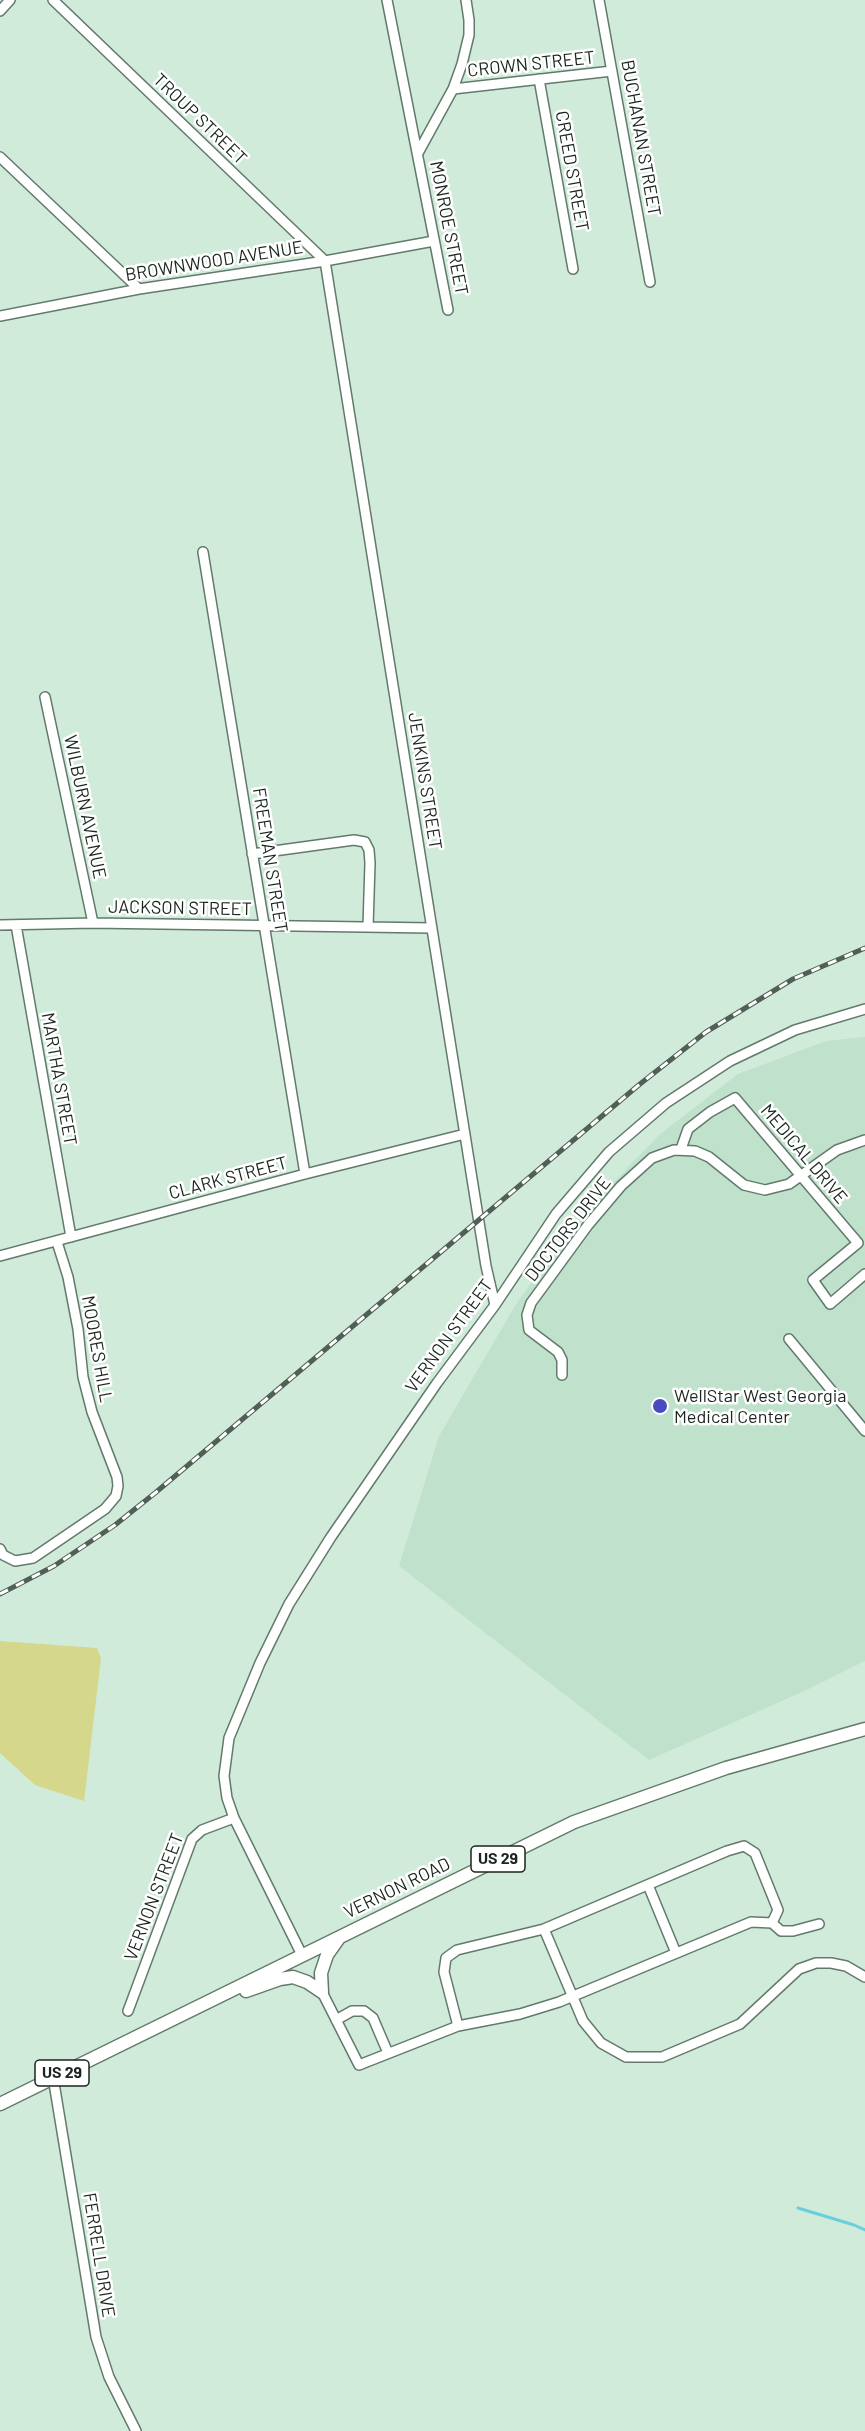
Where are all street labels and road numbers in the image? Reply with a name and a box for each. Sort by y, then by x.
street label: CROWN STREET [466,47,596,81]
street label: BUCHANAN STREET [617,58,665,218]
street label: TROUP STREET [149,69,251,169]
street label: CREED STREET [551,109,593,233]
street label: MONROE STREET [425,159,473,297]
street label: BROWNWOOD AVENUE [124,236,304,286]
street label: JENKINS STREET [403,711,447,851]
street label: WILBURN AVENUE [59,733,111,881]
street label: FREEMAN STREET [248,786,292,934]
street label: JACKSON STREET [108,896,252,920]
street label: MARTHA STREET [37,1011,81,1147]
street label: MEDICAL DRIVE [756,1100,852,1208]
street label: CLARK STREET [166,1152,290,1204]
street label: DOCTORS DRIVE [520,1172,616,1286]
street label: VERNON STREET [401,1275,497,1397]
street label: MOORES HILL [77,1294,117,1404]
street label: VERNON STREET [120,1830,188,1964]
road number: US 29 [471,1846,525,1872]
street label: VERNON ROAD [340,1853,454,1923]
road number: US 29 [35,2060,89,2086]
street label: FERRELL DRIVE [78,2191,120,2319]

